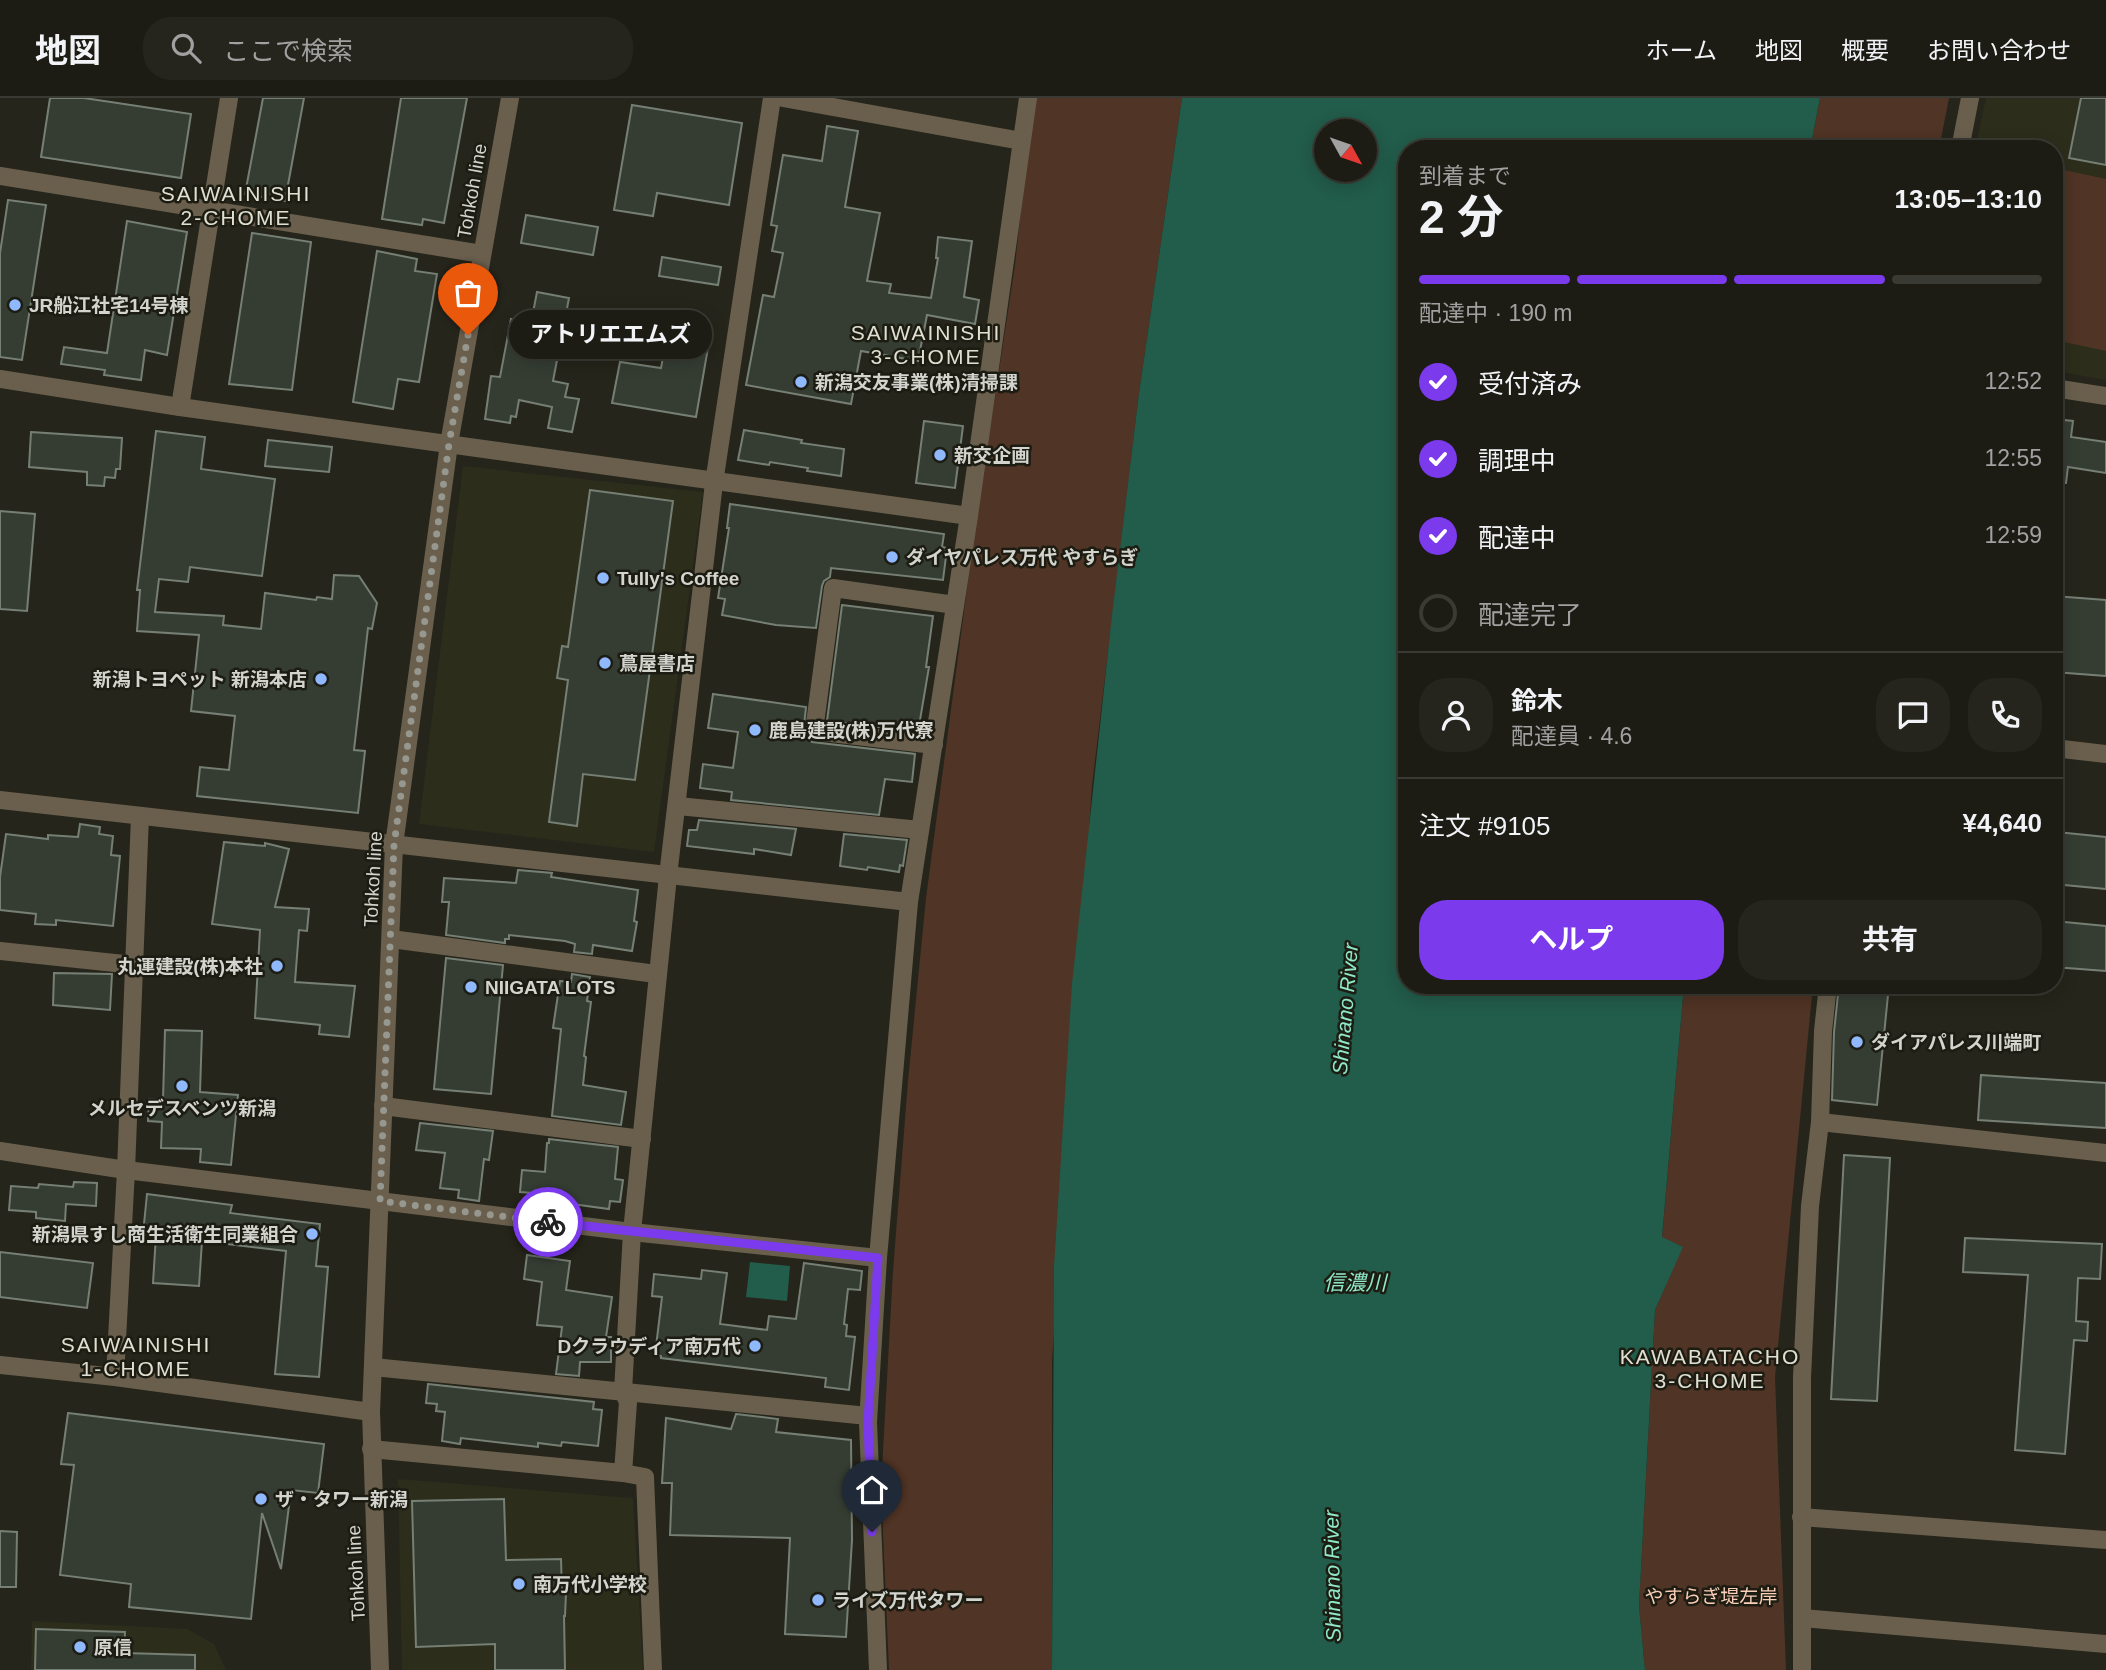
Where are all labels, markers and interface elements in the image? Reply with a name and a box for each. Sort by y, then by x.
search box [143,17,633,80]
icon: search [167,29,205,67]
text: 地図 [35,32,101,69]
text: ここで検索 [223,36,353,66]
text: ホーム [1646,37,1717,64]
text: 地図 [1755,37,1803,64]
text: 概要 [1841,37,1889,64]
text: お問い合わせ [1927,37,2071,64]
north arrow [1314,119,1377,182]
map controls [1314,119,1377,182]
street label: Tohkoh line [453,142,491,240]
text: 到着まで [1419,163,1511,189]
district label: SAIWAINISHI 2-CHOME [161,182,311,229]
text: 13:05–13:10 [1895,184,2042,214]
text: 2 分 [1419,191,1503,243]
pin [438,263,498,335]
icon: bag [449,274,487,312]
place label: JR船江社宅14号棟 [29,295,188,316]
marker: JR船江社宅14号棟 [7,297,23,313]
text: 配達中 · 190 m [1419,300,1572,326]
callout: アトリエエムズ [510,310,713,360]
text: アトリエエムズ [530,321,691,347]
district label: SAIWAINISHI 3-CHOME [851,321,1001,368]
icon: check [1419,363,1457,401]
text: 12:52 [1984,368,2042,394]
text: 受付済み [1478,369,1582,399]
place label: 新潟交友事業(株)清掃課 [815,372,1018,393]
marker: 新潟交友事業(株)清掃課 [793,374,809,390]
icon: check [1419,440,1457,478]
place label: 新交企画 [954,445,1030,466]
text: 12:55 [1984,445,2042,471]
text: 調理中 [1478,446,1556,476]
marker: 新交企画 [932,447,948,463]
icon: check [1419,517,1457,555]
text: 12:59 [1984,522,2042,548]
text: 配達中 [1478,523,1556,553]
place label: ダイヤパレス万代 やすらぎ [906,547,1138,568]
marker: ダイヤパレス万代 やすらぎ [884,549,900,565]
place label: Tully's Coffee [617,568,739,589]
marker: Tully's Coffee [595,570,611,586]
text: 配達完了 [1478,600,1582,630]
place label: 蔦屋書店 [619,653,695,674]
marker: 蔦屋書店 [597,655,613,671]
place label: 新潟トヨペット 新潟本店 [93,669,307,690]
marker: 新潟トヨペット 新潟本店 [313,671,329,687]
button: person [1419,678,1493,752]
button: chat [1876,678,1950,752]
button: phone [1968,678,2042,752]
text: 鈴木 [1511,686,1563,716]
place label: 鹿島建設(株)万代寮 [769,720,934,741]
marker: 鹿島建設(株)万代寮 [747,722,763,738]
text: 配達員 · 4.6 [1511,723,1632,749]
text: ¥4,640 [1962,808,2042,838]
text: 注文 #9105 [1419,811,1551,841]
street label: Tohkoh line [360,830,386,928]
button: ヘルプ [1419,900,1724,980]
button: 共有 [1738,900,2042,980]
water label: Shinano River [1328,941,1362,1076]
place label: 丸運建設(株)本社 [117,956,263,977]
marker: 丸運建設(株)本社 [269,958,285,974]
place label: NIIGATA LOTS [485,977,616,998]
marker: NIIGATA LOTS [463,979,479,995]
place label: ダイアパレス川端町 [1871,1032,2042,1053]
marker: ダイアパレス川端町 [1849,1034,1865,1050]
marker: メルセデスベンツ新潟 [174,1078,190,1094]
place label: メルセデスベンツ新潟 [88,1098,276,1119]
courier [513,1187,583,1257]
icon: bike [529,1203,567,1241]
place label: 新潟県すし商生活衛生同業組合 [32,1224,298,1245]
marker: 新潟県すし商生活衛生同業組合 [304,1226,320,1242]
water label: 信濃川 [1324,1271,1388,1294]
district label: SAIWAINISHI 1-CHOME [61,1333,211,1380]
place label: Dクラウディア南万代 [558,1336,741,1357]
marker: Dクラウディア南万代 [747,1338,763,1354]
district label: KAWABATACHO 3-CHOME [1620,1345,1800,1392]
pin [842,1460,902,1532]
icon: home [853,1471,891,1509]
place label: ザ・タワー新潟 [275,1489,408,1510]
marker: ザ・タワー新潟 [253,1491,269,1507]
water label: Shinano River [1319,1509,1345,1642]
street label: Tohkoh line [343,1524,369,1622]
place label: 南万代小学校 [533,1574,647,1595]
marker: 南万代小学校 [511,1576,527,1592]
park label: やすらぎ堤左岸 [1644,1586,1778,1607]
place label: ライズ万代タワー [832,1590,983,1611]
marker: ライズ万代タワー [810,1592,826,1608]
place label: 原信 [94,1637,132,1658]
marker: 原信 [72,1639,88,1655]

